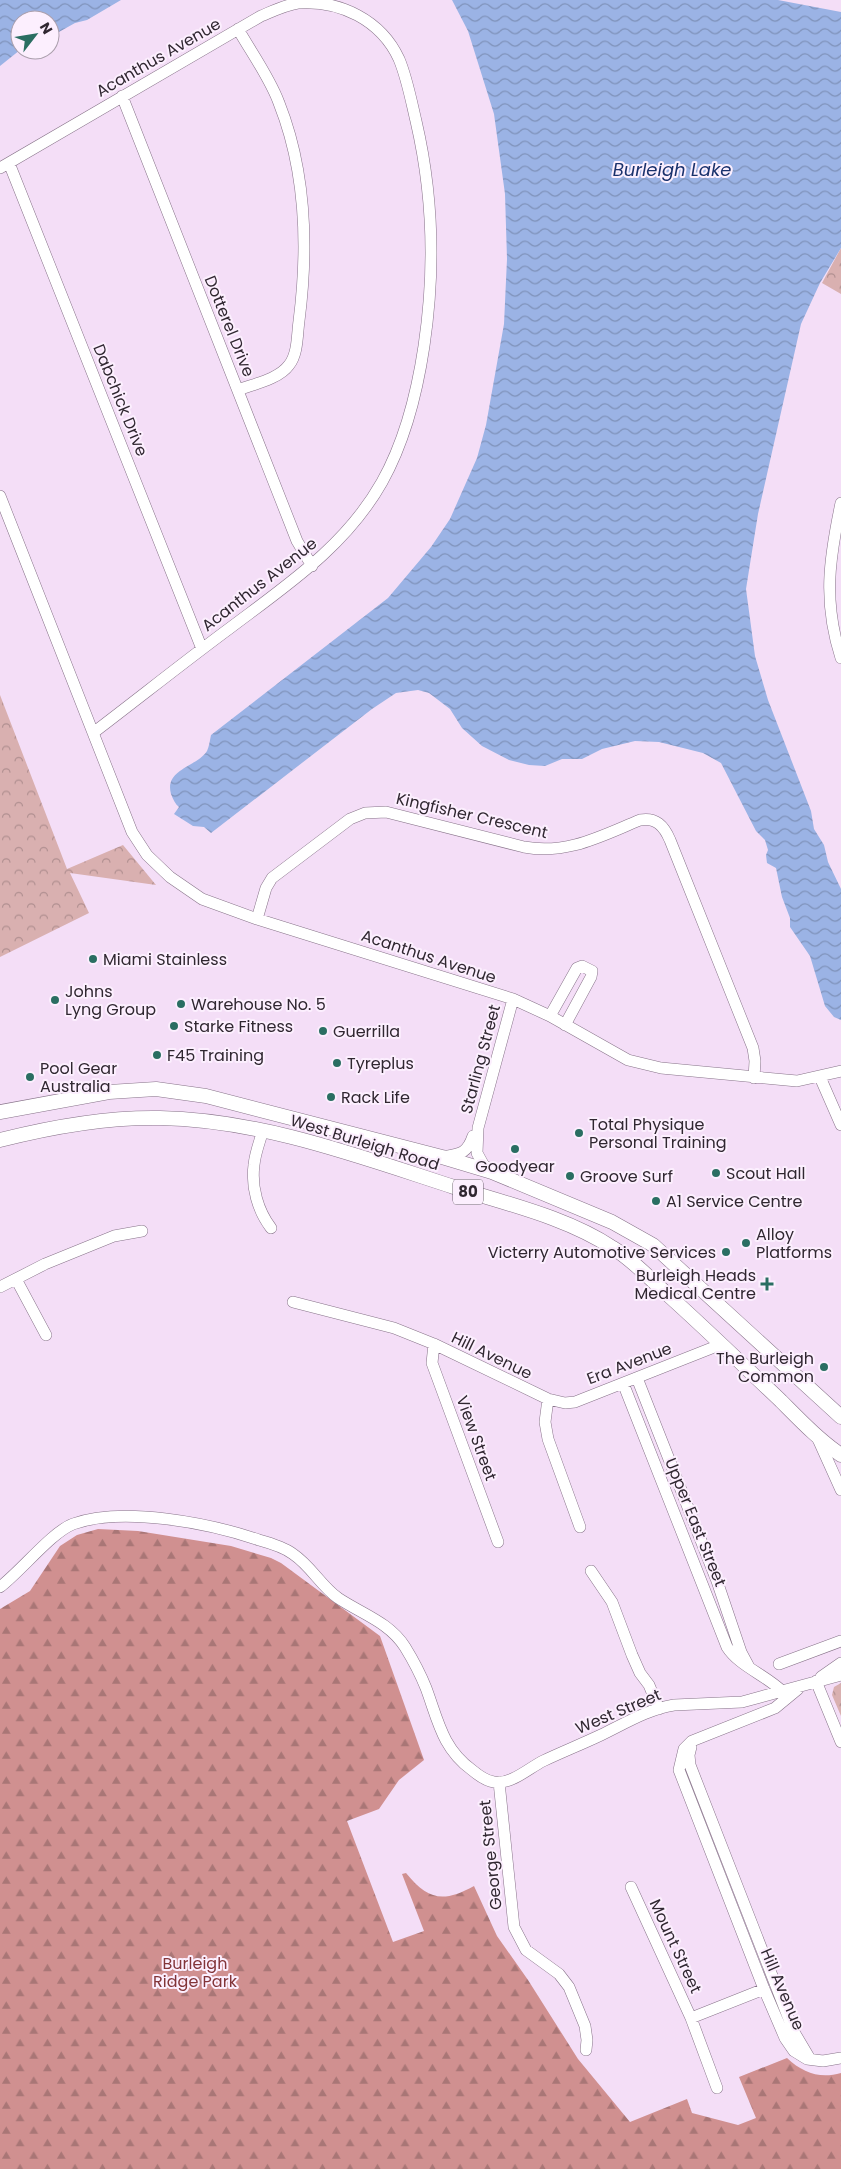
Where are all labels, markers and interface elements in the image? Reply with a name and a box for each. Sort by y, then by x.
north arrow [10,10,60,60]
street label: Acanthus Avenue [92,12,225,103]
text: N [35,19,57,38]
water label: Burleigh Lake [613,157,731,182]
street label: Dotterel Drive [199,272,260,380]
street label: Dabchick Drive [88,341,154,460]
street label: Acanthus Avenue [197,532,322,637]
street label: Kingfisher Crescent [394,787,550,844]
street label: Acanthus Avenue [358,924,499,989]
place label: Miami Stainless [103,948,227,971]
marker: Miami Stainless [87,953,99,965]
place label: Johns Lyng Group [65,980,156,1021]
place label: Warehouse No. 5 [191,993,326,1016]
marker: Johns Lyng Group [49,994,61,1006]
marker: Warehouse No. 5 [175,998,187,1010]
street label: Starling Street [455,1002,506,1116]
place label: Starke Fitness [184,1015,293,1038]
marker: Starke Fitness [168,1020,180,1032]
place label: Guerrilla [333,1020,400,1043]
marker: Guerrilla [317,1025,329,1037]
place label: F45 Training [167,1044,264,1067]
marker: F45 Training [151,1049,163,1061]
place label: Tyreplus [347,1052,414,1075]
place label: Pool Gear Australia [40,1057,117,1098]
marker: Tyreplus [331,1057,343,1069]
marker: Pool Gear Australia [24,1071,36,1083]
place label: Rack Life [341,1086,410,1109]
marker: Rack Life [325,1091,337,1103]
street label: West Burleigh Road [288,1109,442,1176]
place label: Total Physique Personal Training [589,1113,727,1154]
marker: Total Physique Personal Training [573,1127,585,1139]
marker: Goodyear [509,1143,521,1155]
place label: Goodyear [475,1155,555,1178]
place label: Scout Hall [726,1162,805,1185]
place label: Groove Surf [580,1165,673,1188]
marker: Scout Hall [710,1167,722,1179]
marker: Groove Surf [564,1170,576,1182]
road number: 80 [453,1180,483,1204]
place label: A1 Service Centre [666,1190,803,1213]
marker: A1 Service Centre [650,1195,662,1207]
place label: Alloy Platforms [756,1223,832,1264]
marker: Alloy Platforms [740,1237,752,1249]
place label: Victerry Automotive Services [488,1241,716,1264]
marker: Victerry Automotive Services [720,1246,732,1258]
place label: Burleigh Heads Medical Centre [635,1264,756,1305]
marker: Burleigh Heads Medical Centre [760,1277,774,1291]
street label: Hill Avenue [448,1326,536,1385]
street label: Era Avenue [583,1337,675,1390]
place label: The Burleigh Common [716,1347,814,1388]
marker: The Burleigh Common [818,1361,830,1373]
street label: View Street [451,1392,503,1484]
street label: Upper East Street [659,1454,732,1590]
street label: West Street [572,1683,665,1740]
street label: George Street [473,1799,508,1911]
street label: Mount Street [644,1895,707,1997]
street label: Hill Avenue [755,1945,810,2034]
park label: Burleigh Ridge Park [153,1952,238,1993]

